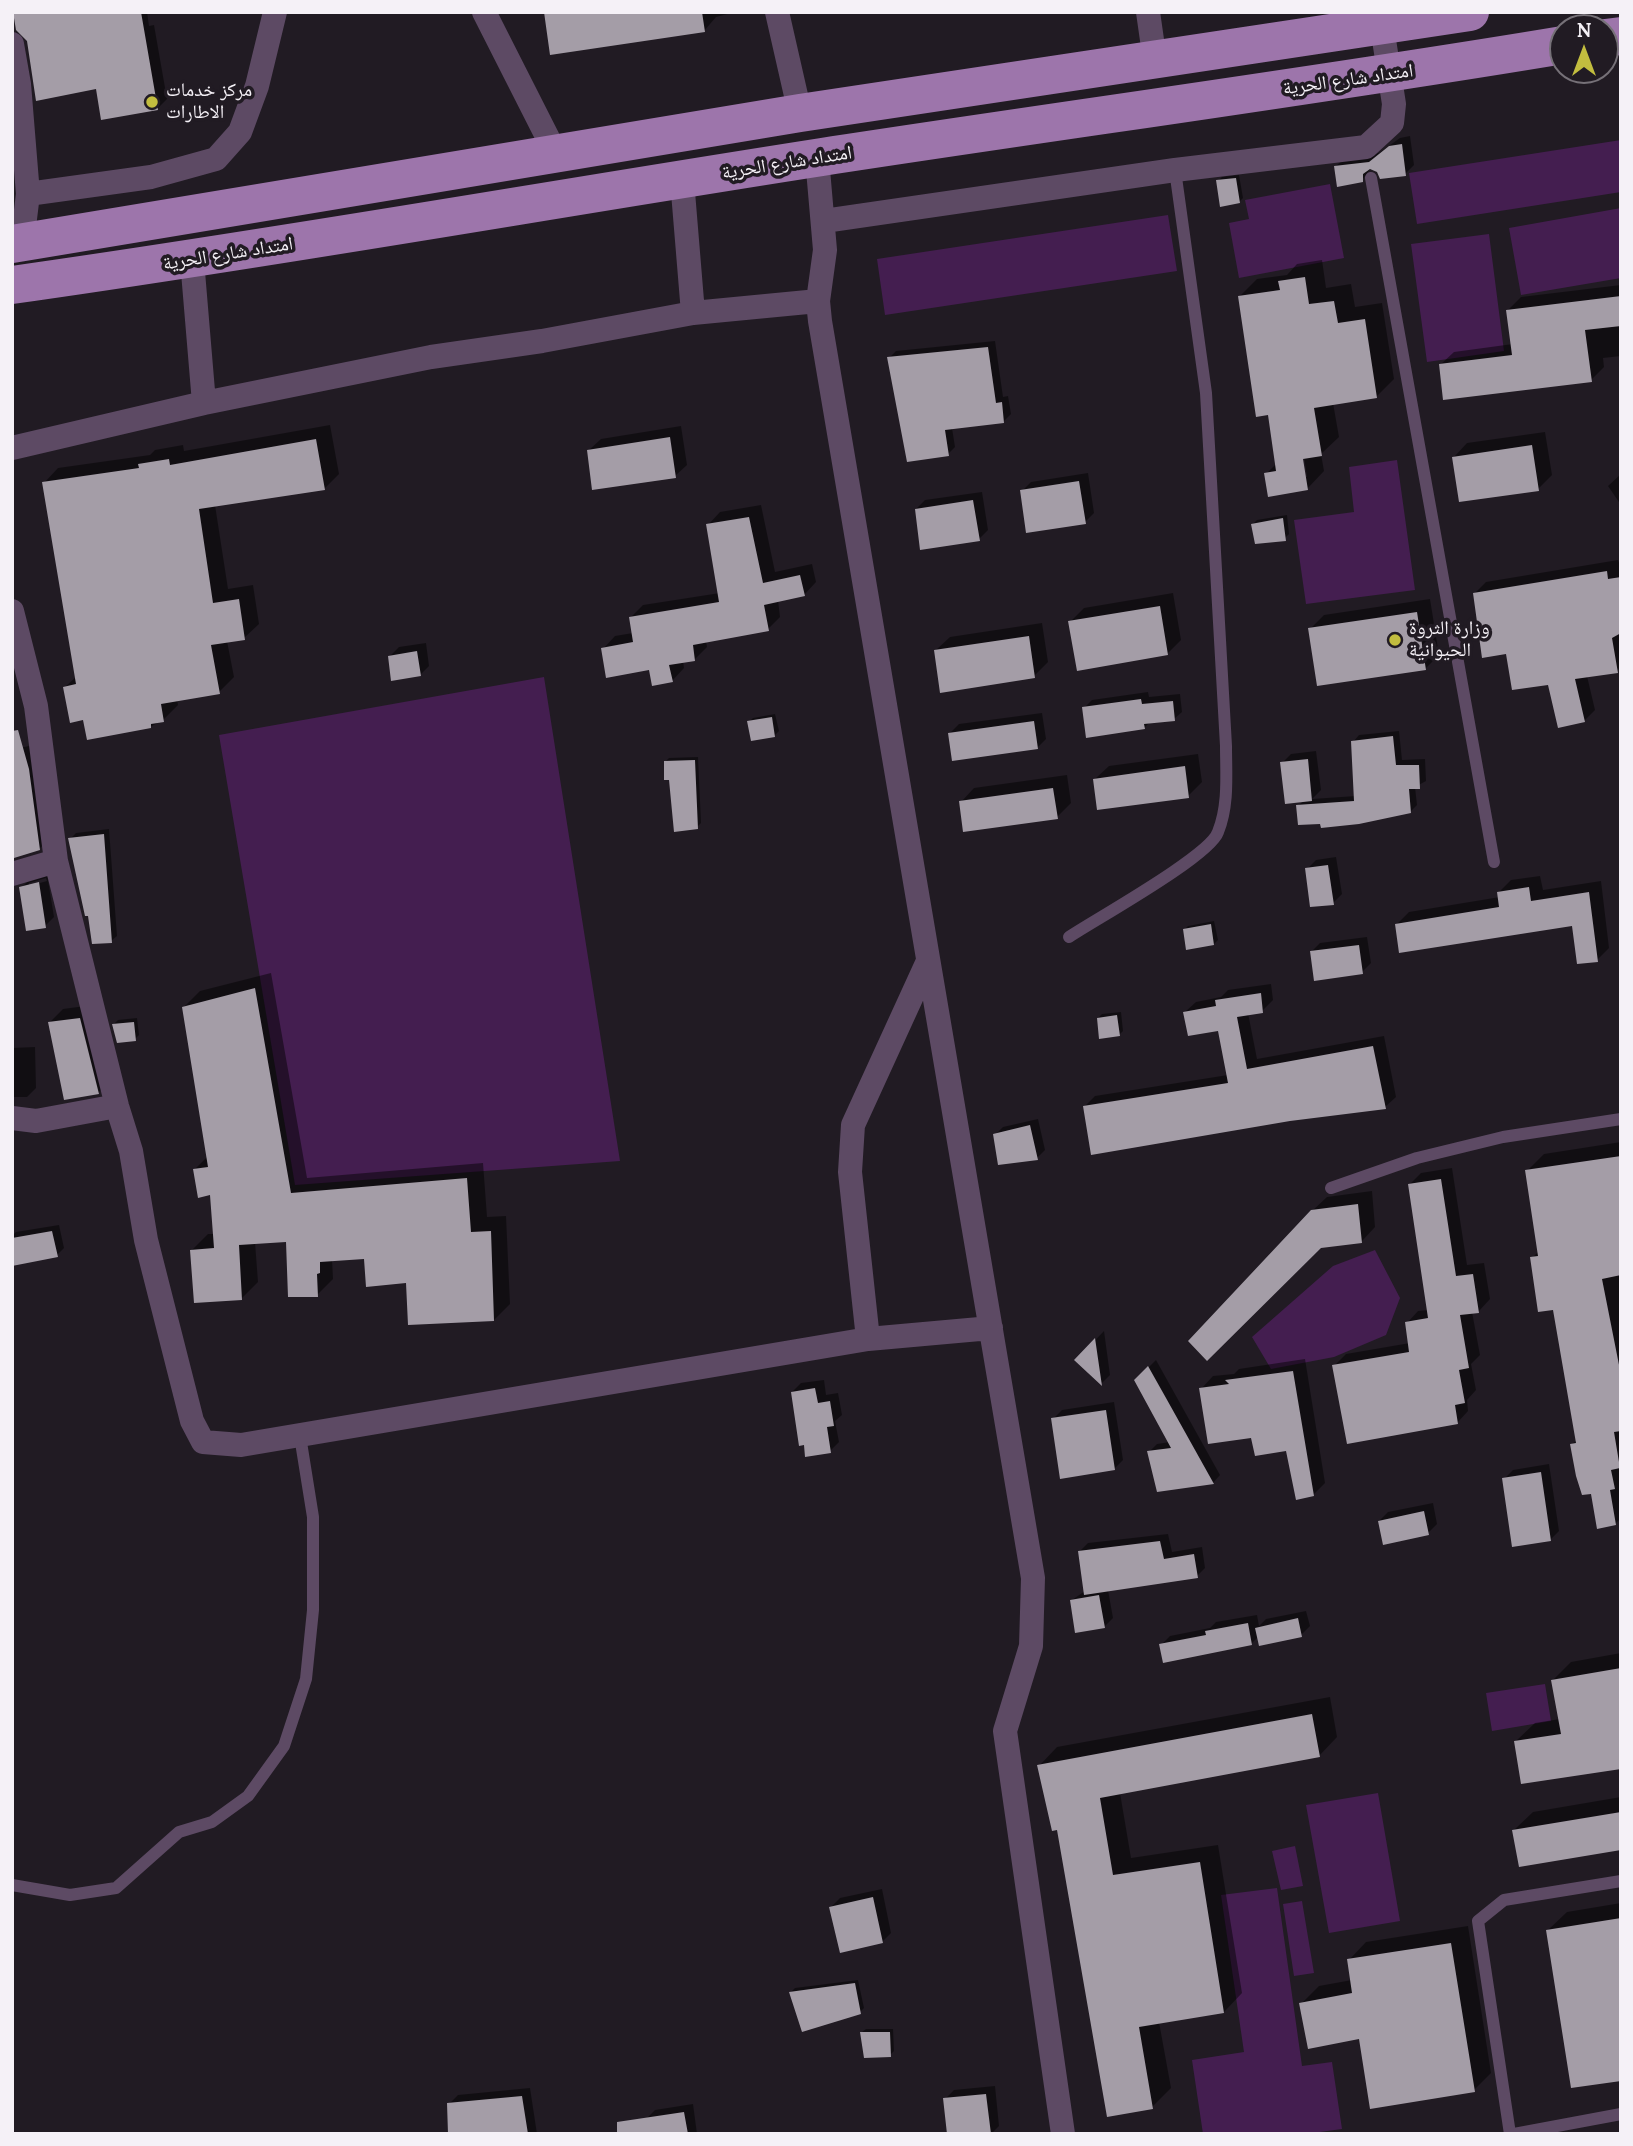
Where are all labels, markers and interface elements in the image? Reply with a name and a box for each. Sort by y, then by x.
north arrow [1549,14,1619,84]
text: N [1577,18,1591,42]
street label: امتداد شارع الحرية [1281,60,1415,100]
place label: مركز خدمات الاطارات [166,80,252,124]
marker: مركز خدمات الاطارات [144,94,160,110]
street label: امتداد شارع الحرية [720,141,854,185]
street label: امتداد شارع الحرية [161,232,295,276]
place label: وزارة الثروة الحيوانية [1409,618,1490,662]
marker: وزارة الثروة الحيوانية [1387,632,1403,648]

